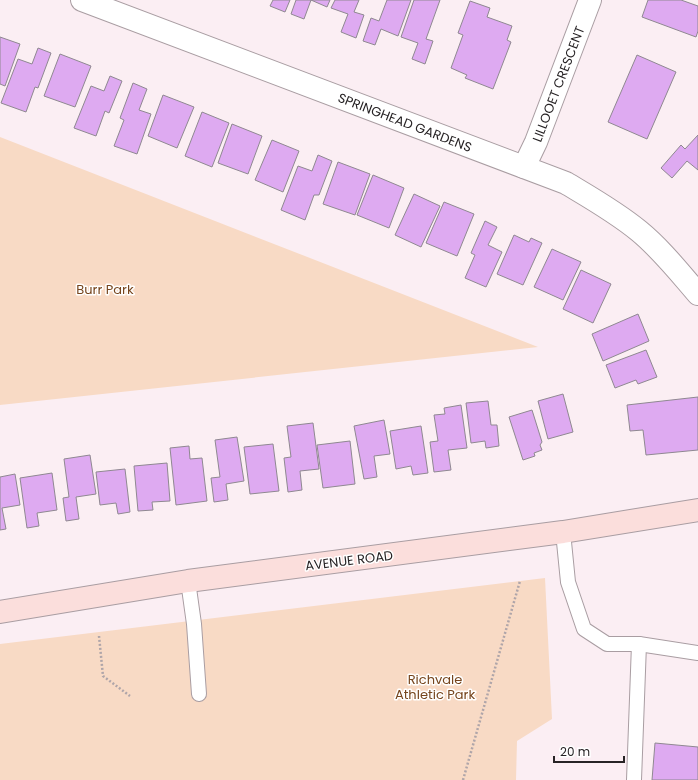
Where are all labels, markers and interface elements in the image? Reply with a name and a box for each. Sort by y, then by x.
street label: LILLOOET CRESCENT [528,23,589,145]
street label: SPRINGHEAD GARDENS [335,88,475,157]
park label: Burr Park [76,280,134,299]
street label: AVENUE ROAD [304,546,394,575]
park label: Richvale Athletic Park [395,670,475,704]
scale bar [554,738,624,764]
text: 20 m [560,743,590,760]

